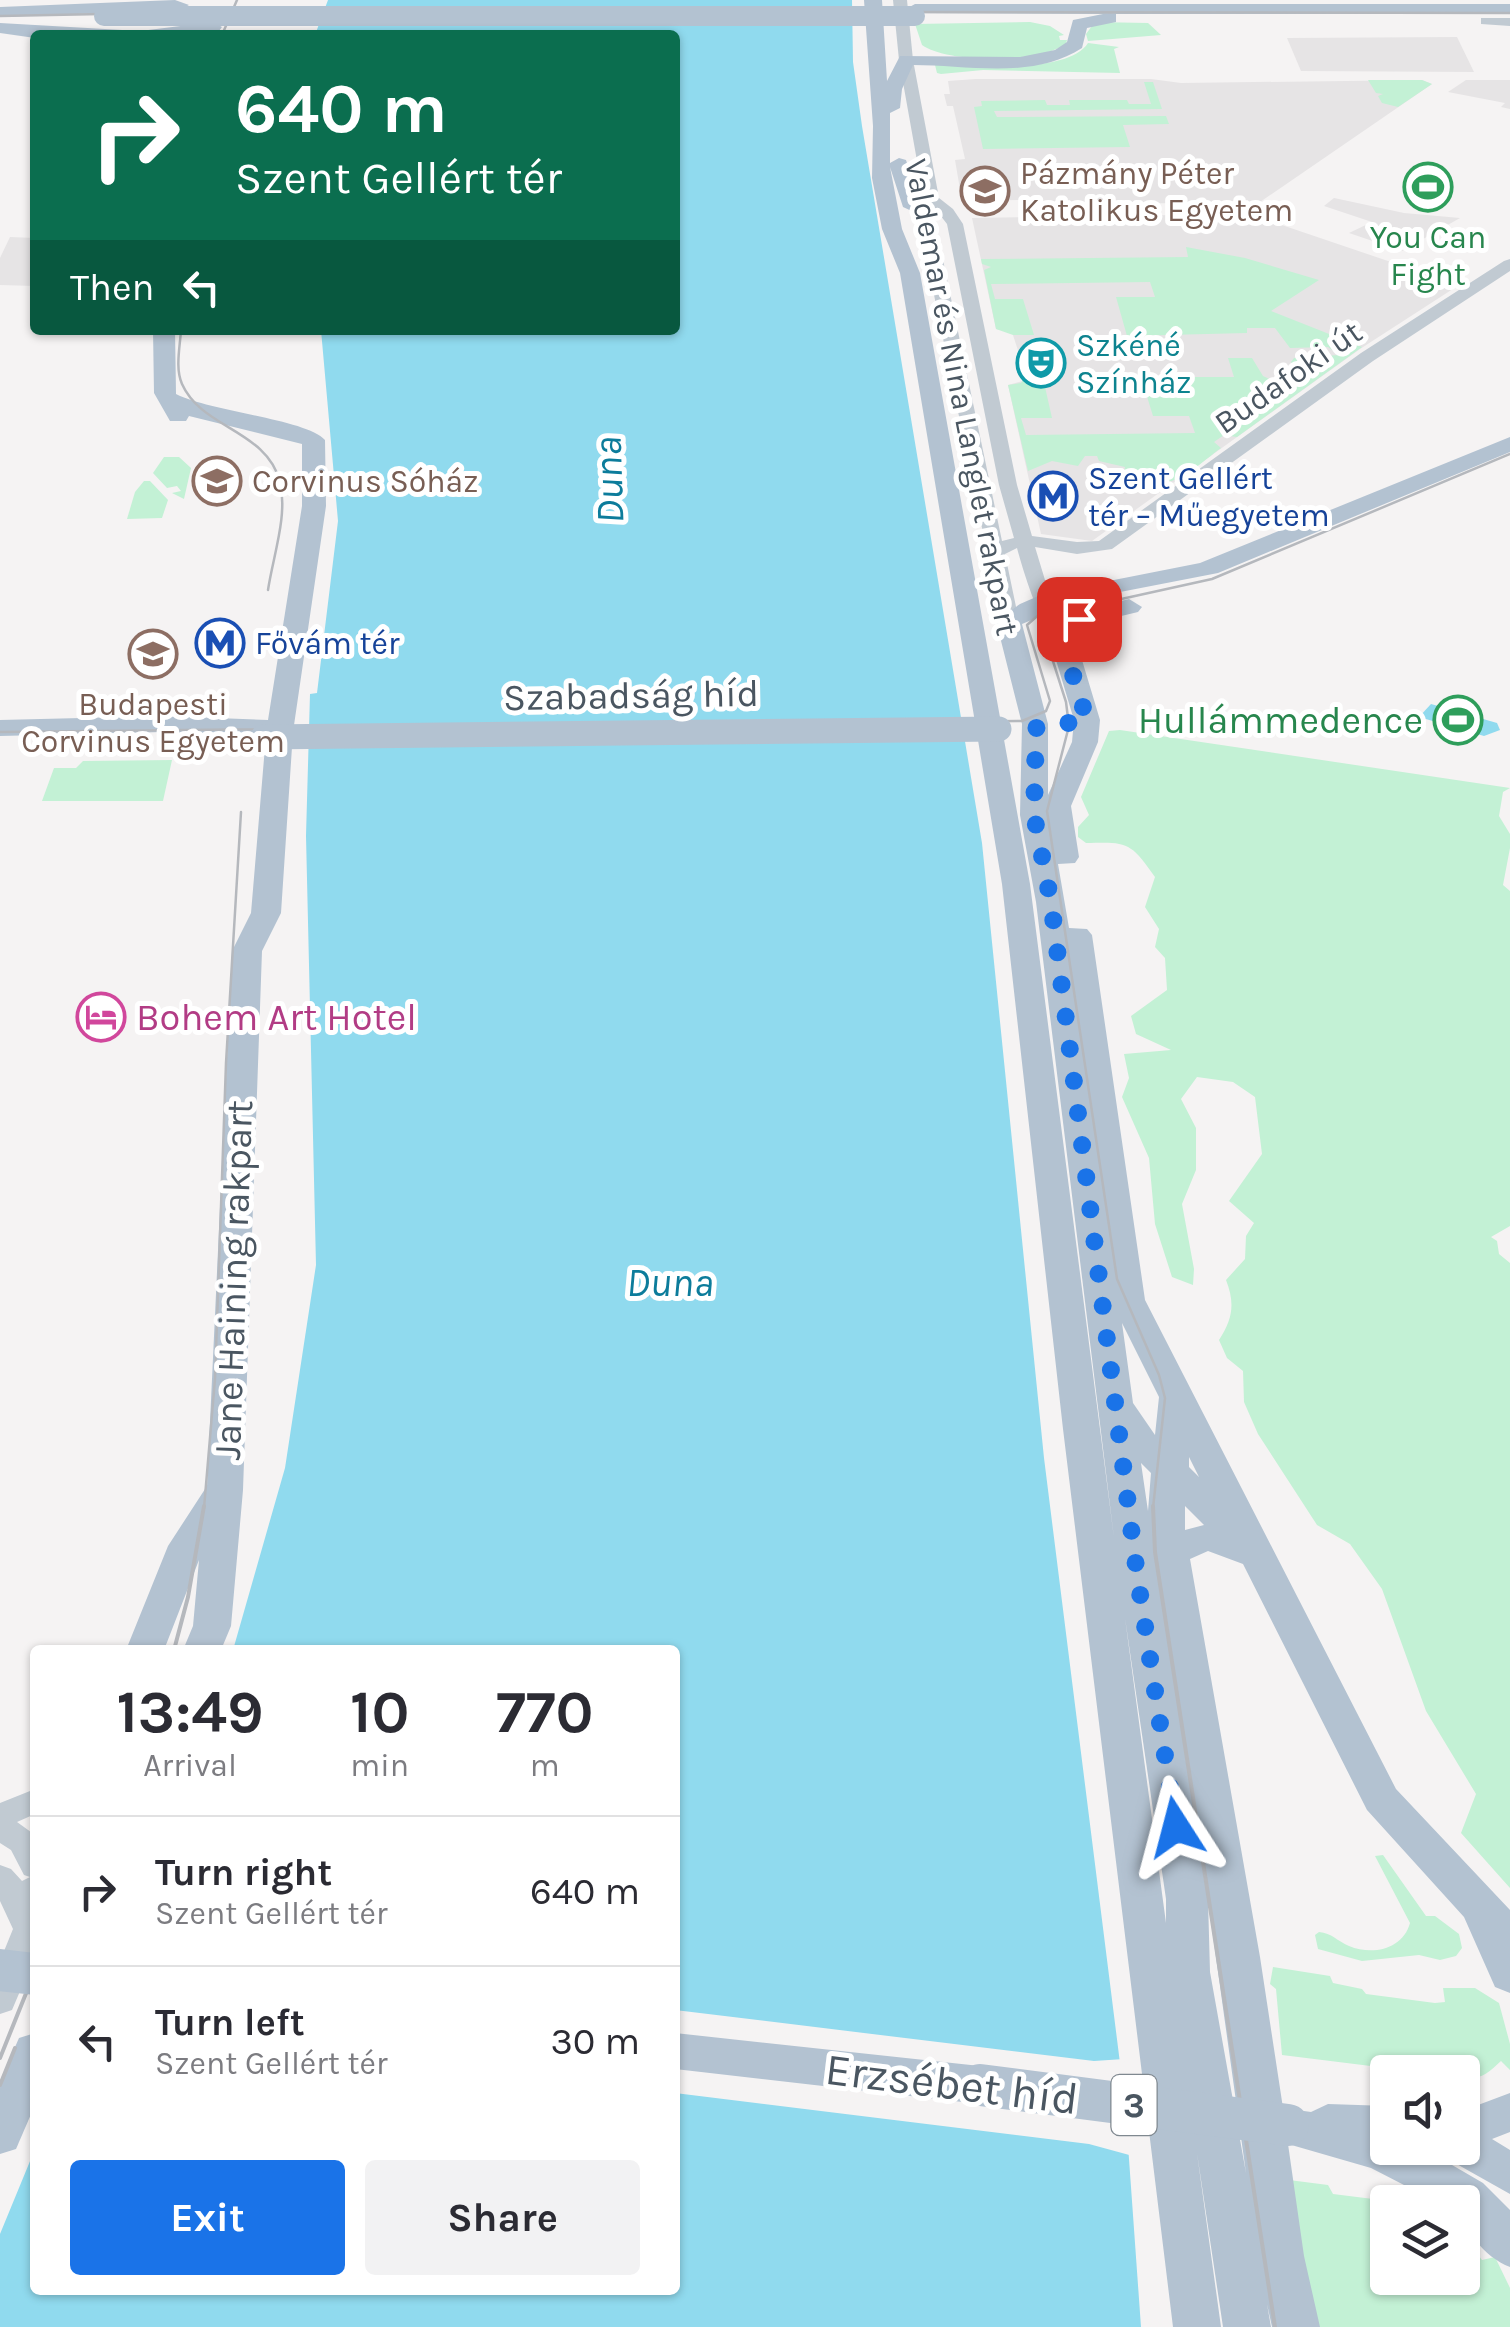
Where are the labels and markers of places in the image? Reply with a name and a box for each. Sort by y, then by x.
place label: Pázmány Péter Katolikus Egyetem [1020,155,1293,229]
sports icon: You Can Fight [1402,161,1454,213]
school or university icon: Pázmány Péter Katolikus Egyetem [959,165,1011,217]
place label: You Can Fight [1370,219,1486,293]
place label: Szkéné Színház [1076,327,1192,401]
theatre icon: Szkéné Színház [1015,337,1067,389]
school or university icon: Corvinus Sóház [191,455,243,507]
place label: Szent Gellért tér – Műegyetem [1088,460,1330,534]
place label: Corvinus Sóház [252,463,478,500]
metro station icon: Szent Gellért tér – Műegyetem [1027,470,1079,522]
pin [1037,577,1122,662]
metro station icon: Fővám tér [194,617,246,669]
place label: Fővám tér [255,625,400,662]
school or university icon: Budapesti Corvinus Egyetem [127,628,179,680]
place label: Budapesti Corvinus Egyetem [21,686,285,760]
sports icon: Hullámmedence [1432,694,1484,746]
place label: Hullámmedence [1138,698,1423,743]
hotel icon: Bohem Art Hotel [75,991,127,1043]
place label: Bohem Art Hotel [136,995,417,1040]

